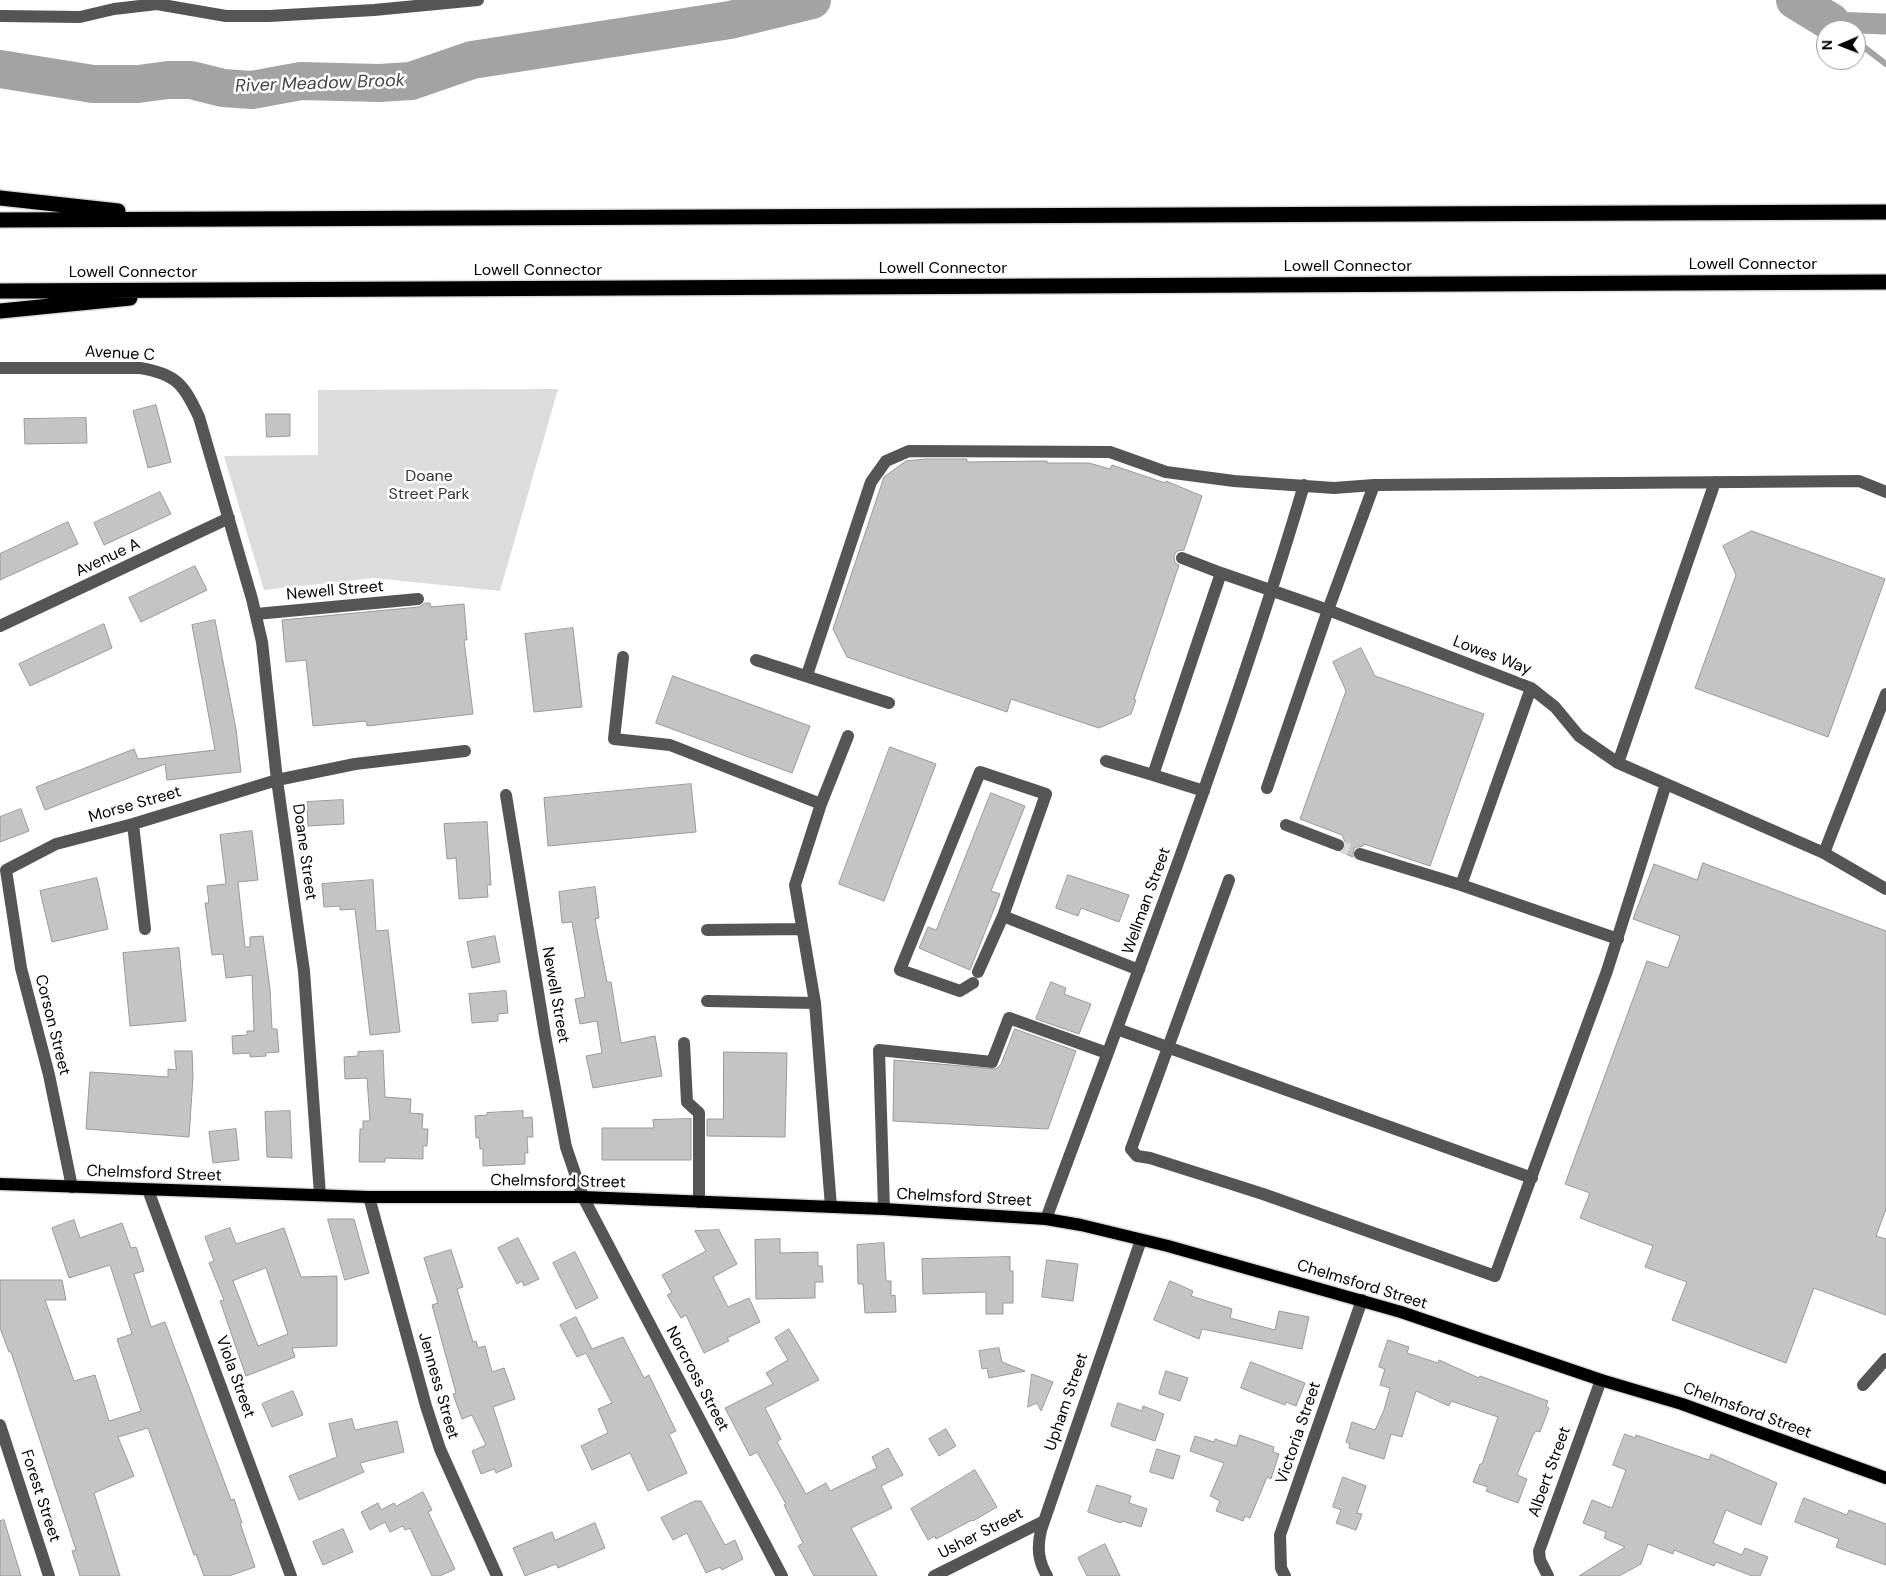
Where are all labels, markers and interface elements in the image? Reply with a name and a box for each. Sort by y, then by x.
north arrow [1816,20,1866,70]
text: N [1818,40,1836,51]
water label: River Meadow Brook [235,70,405,98]
street label: Lowell Connector [1689,255,1817,275]
street label: Lowell Connector [1284,257,1412,277]
street label: Lowell Connector [879,259,1007,279]
street label: Lowell Connector [474,261,602,281]
street label: Lowell Connector [69,263,197,283]
street label: Avenue C [84,343,156,365]
park label: Doane Street Park [388,467,470,505]
street label: Avenue A [73,535,143,581]
street label: Newell Street [286,577,384,605]
street label: Lowes Way [1450,632,1534,680]
street label: Morse Street [86,783,184,827]
street label: Doane Street [288,803,320,901]
street label: Wellman Street [1119,845,1175,957]
street label: Newell Street [537,945,573,1045]
street label: Corson Street [30,973,74,1077]
street label: Chelmsford Street [86,1162,222,1186]
street label: Chelmsford Street [490,1171,626,1193]
street label: Chelmsford Street [896,1185,1032,1211]
street label: Chelmsford Street [1294,1256,1430,1314]
street label: Norcross Street [661,1323,733,1435]
street label: Jenness Street [414,1330,462,1442]
street label: Viola Street [211,1333,259,1421]
street label: Upham Street [1041,1351,1093,1453]
street label: Victoria Street [1272,1379,1326,1487]
street label: Chelmsford Street [1680,1379,1814,1443]
street label: Albert Street [1525,1424,1575,1520]
street label: Forest Street [16,1447,64,1545]
street label: Usher Street [936,1504,1026,1564]

